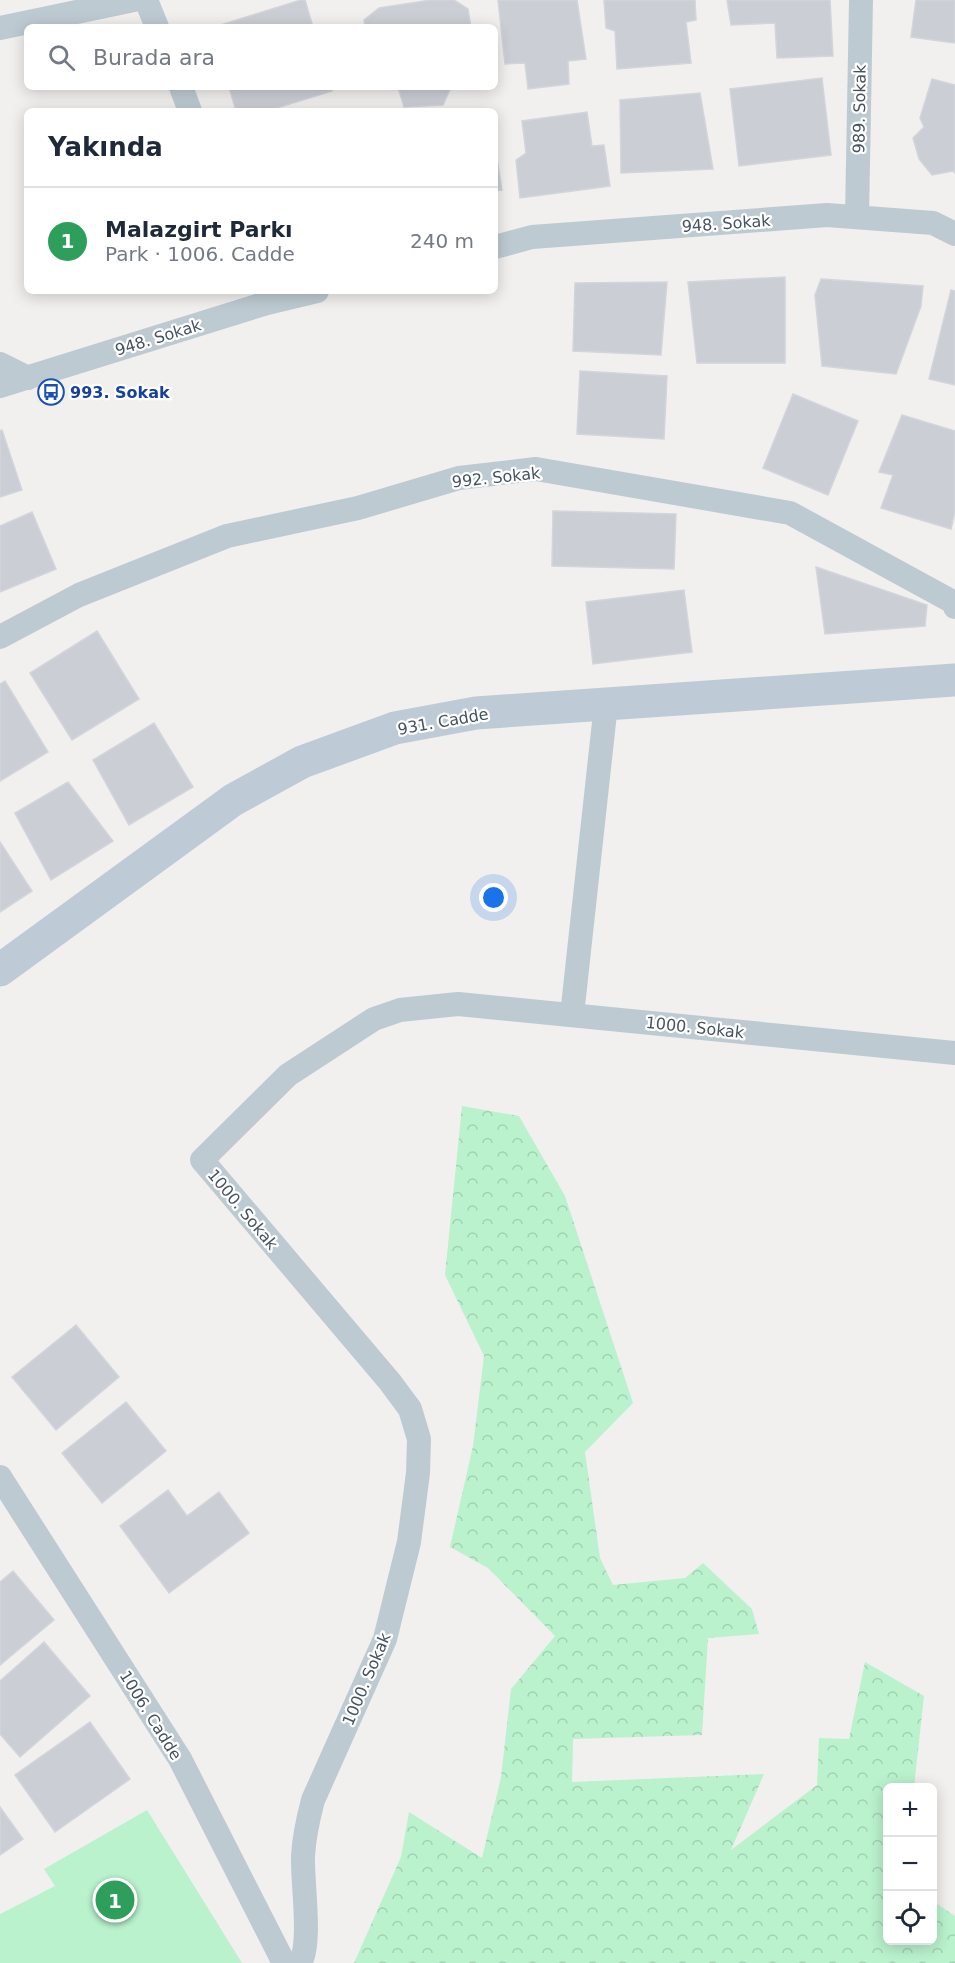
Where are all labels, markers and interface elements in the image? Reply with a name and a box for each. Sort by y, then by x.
search box [24,24,498,90]
icon: search [45,41,78,74]
text: Burada ara [93,45,215,70]
street label: 989. Sokak [849,64,870,154]
text: Yakında [48,132,163,162]
street label: 948. Sokak [681,211,772,236]
text: Malazgirt Parkı [105,217,293,242]
text: 1 [61,229,74,253]
text: 240 m [410,229,474,253]
text: Park · 1006. Cadde [105,242,295,266]
street label: 948. Sokak [113,315,204,360]
bus stop icon: 993. Sokak [36,377,66,407]
place label: 993. Sokak [70,383,170,402]
street label: 992. Sokak [451,463,542,492]
street label: 931. Cadde [396,704,490,739]
your location [479,883,508,912]
street label: 1000. Sokak [645,1013,746,1042]
street label: 1000. Sokak [204,1165,282,1254]
street label: 1000. Sokak [338,1629,395,1728]
street label: 1006. Cadde [115,1667,186,1764]
map controls [883,1783,937,1945]
button: + [883,1783,937,1837]
button: − [883,1837,937,1891]
pin: 1 [96,1878,134,1922]
button: locate [883,1891,937,1945]

